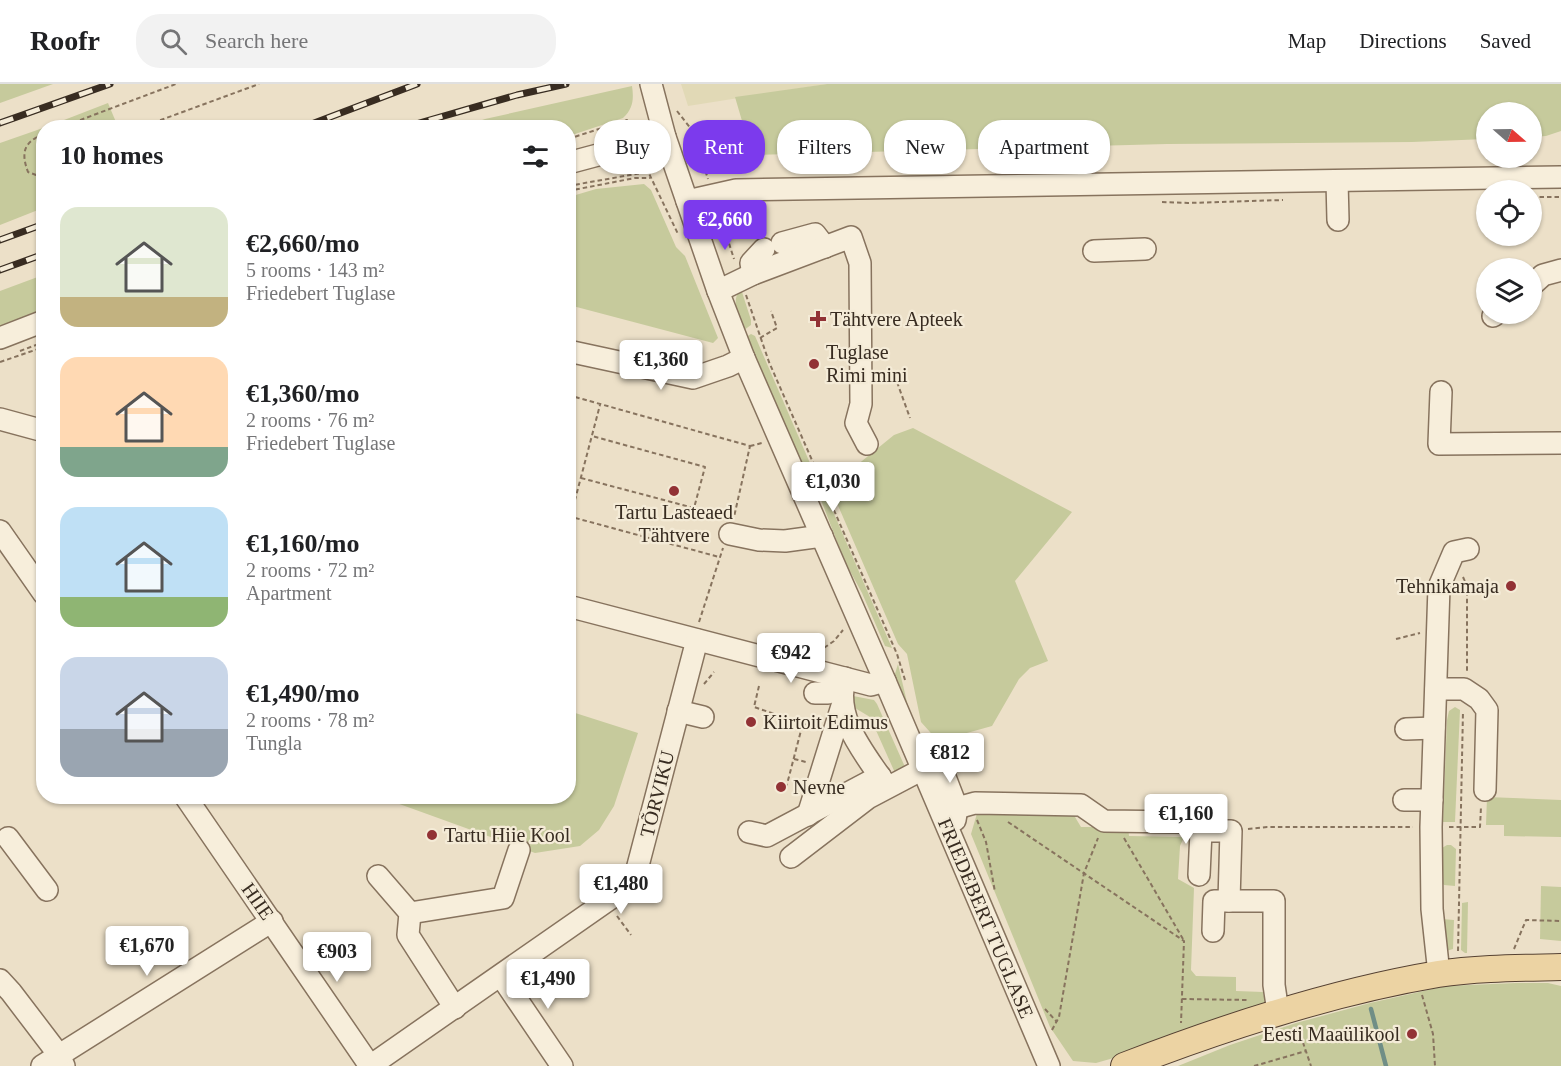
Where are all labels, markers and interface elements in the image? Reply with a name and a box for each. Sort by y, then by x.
search box [136,14,556,68]
text: Roofr [30,25,100,56]
icon: search [157,25,190,58]
text: Search here [205,28,308,53]
text: Map [1288,29,1326,53]
text: Directions [1359,29,1447,53]
text: Saved [1480,29,1531,53]
north arrow [1476,102,1542,168]
map controls [1476,102,1542,324]
chip: Buy [594,120,671,174]
chip: Rent [683,120,765,174]
chip: Filters [777,120,872,174]
chip: New [884,120,966,174]
chip: Apartment [978,120,1110,174]
icon: filters [519,140,552,173]
text: 10 homes [60,141,163,170]
button: locate [1476,180,1542,246]
pin: €2,660 [676,200,774,251]
text: €2,660 [698,208,753,230]
text: €2,660/mo [246,229,359,258]
icon: home [108,231,180,303]
button: layers [1476,258,1542,324]
text: 5 rooms · 143 m² [246,259,384,281]
text: Friedebert Tuglase [246,282,395,304]
place label: Tähtvere Apteek [830,308,963,331]
marker: Tähtvere Apteek [811,312,825,326]
pin: €1,360 [612,340,710,391]
place label: Tuglase Rimi mini [826,341,908,386]
text: €1,360 [634,348,689,370]
marker: Tuglase Rimi mini [807,357,821,371]
text: €1,360/mo [246,379,359,408]
icon: home [108,381,180,453]
text: 2 rooms · 76 m² [246,409,374,431]
text: Friedebert Tuglase [246,432,395,454]
pin: €1,030 [784,462,882,513]
text: €1,030 [806,470,861,492]
marker: Tartu Lasteaed Tähtvere [667,484,681,498]
place label: Tartu Lasteaed Tähtvere [615,501,733,546]
text: €1,160/mo [246,529,359,558]
icon: home [108,531,180,603]
text: 2 rooms · 72 m² [246,559,374,581]
place label: Tehnikamaja [1396,575,1499,598]
marker: Tehnikamaja [1504,579,1518,593]
text: Apartment [246,582,332,604]
pin: €942 [755,633,827,684]
text: €942 [771,641,811,663]
text: €1,490/mo [246,679,359,708]
icon: home [108,681,180,753]
text: 2 rooms · 78 m² [246,709,374,731]
place label: Kiirtoit Edimus [763,711,888,733]
marker: Kiirtoit Edimus [744,715,758,729]
text: Tungla [246,732,302,754]
pin: €812 [914,733,986,784]
text: €812 [930,741,970,763]
street label: TÕRVIKU [635,748,678,840]
place label: Nevne [793,776,845,798]
marker: Nevne [774,780,788,794]
pin: €1,160 [1137,794,1235,845]
text: €1,160 [1159,802,1214,824]
street label: FRIEDEBERT TUGLASE [934,815,1038,1021]
place label: Tartu Hiie Kool [444,824,571,846]
marker: Tartu Hiie Kool [425,828,439,842]
pin: €1,480 [572,864,670,915]
text: €1,480 [594,872,649,894]
street label: HIIE [238,878,278,924]
pin: €1,670 [98,926,196,977]
pin: €903 [301,932,373,983]
text: €1,670 [120,934,175,956]
text: €903 [317,940,357,962]
pin: €1,490 [499,959,597,1010]
text: €1,490 [521,967,576,989]
place label: Eesti Maaülikool [1263,1023,1400,1045]
marker: Eesti Maaülikool [1405,1027,1419,1041]

